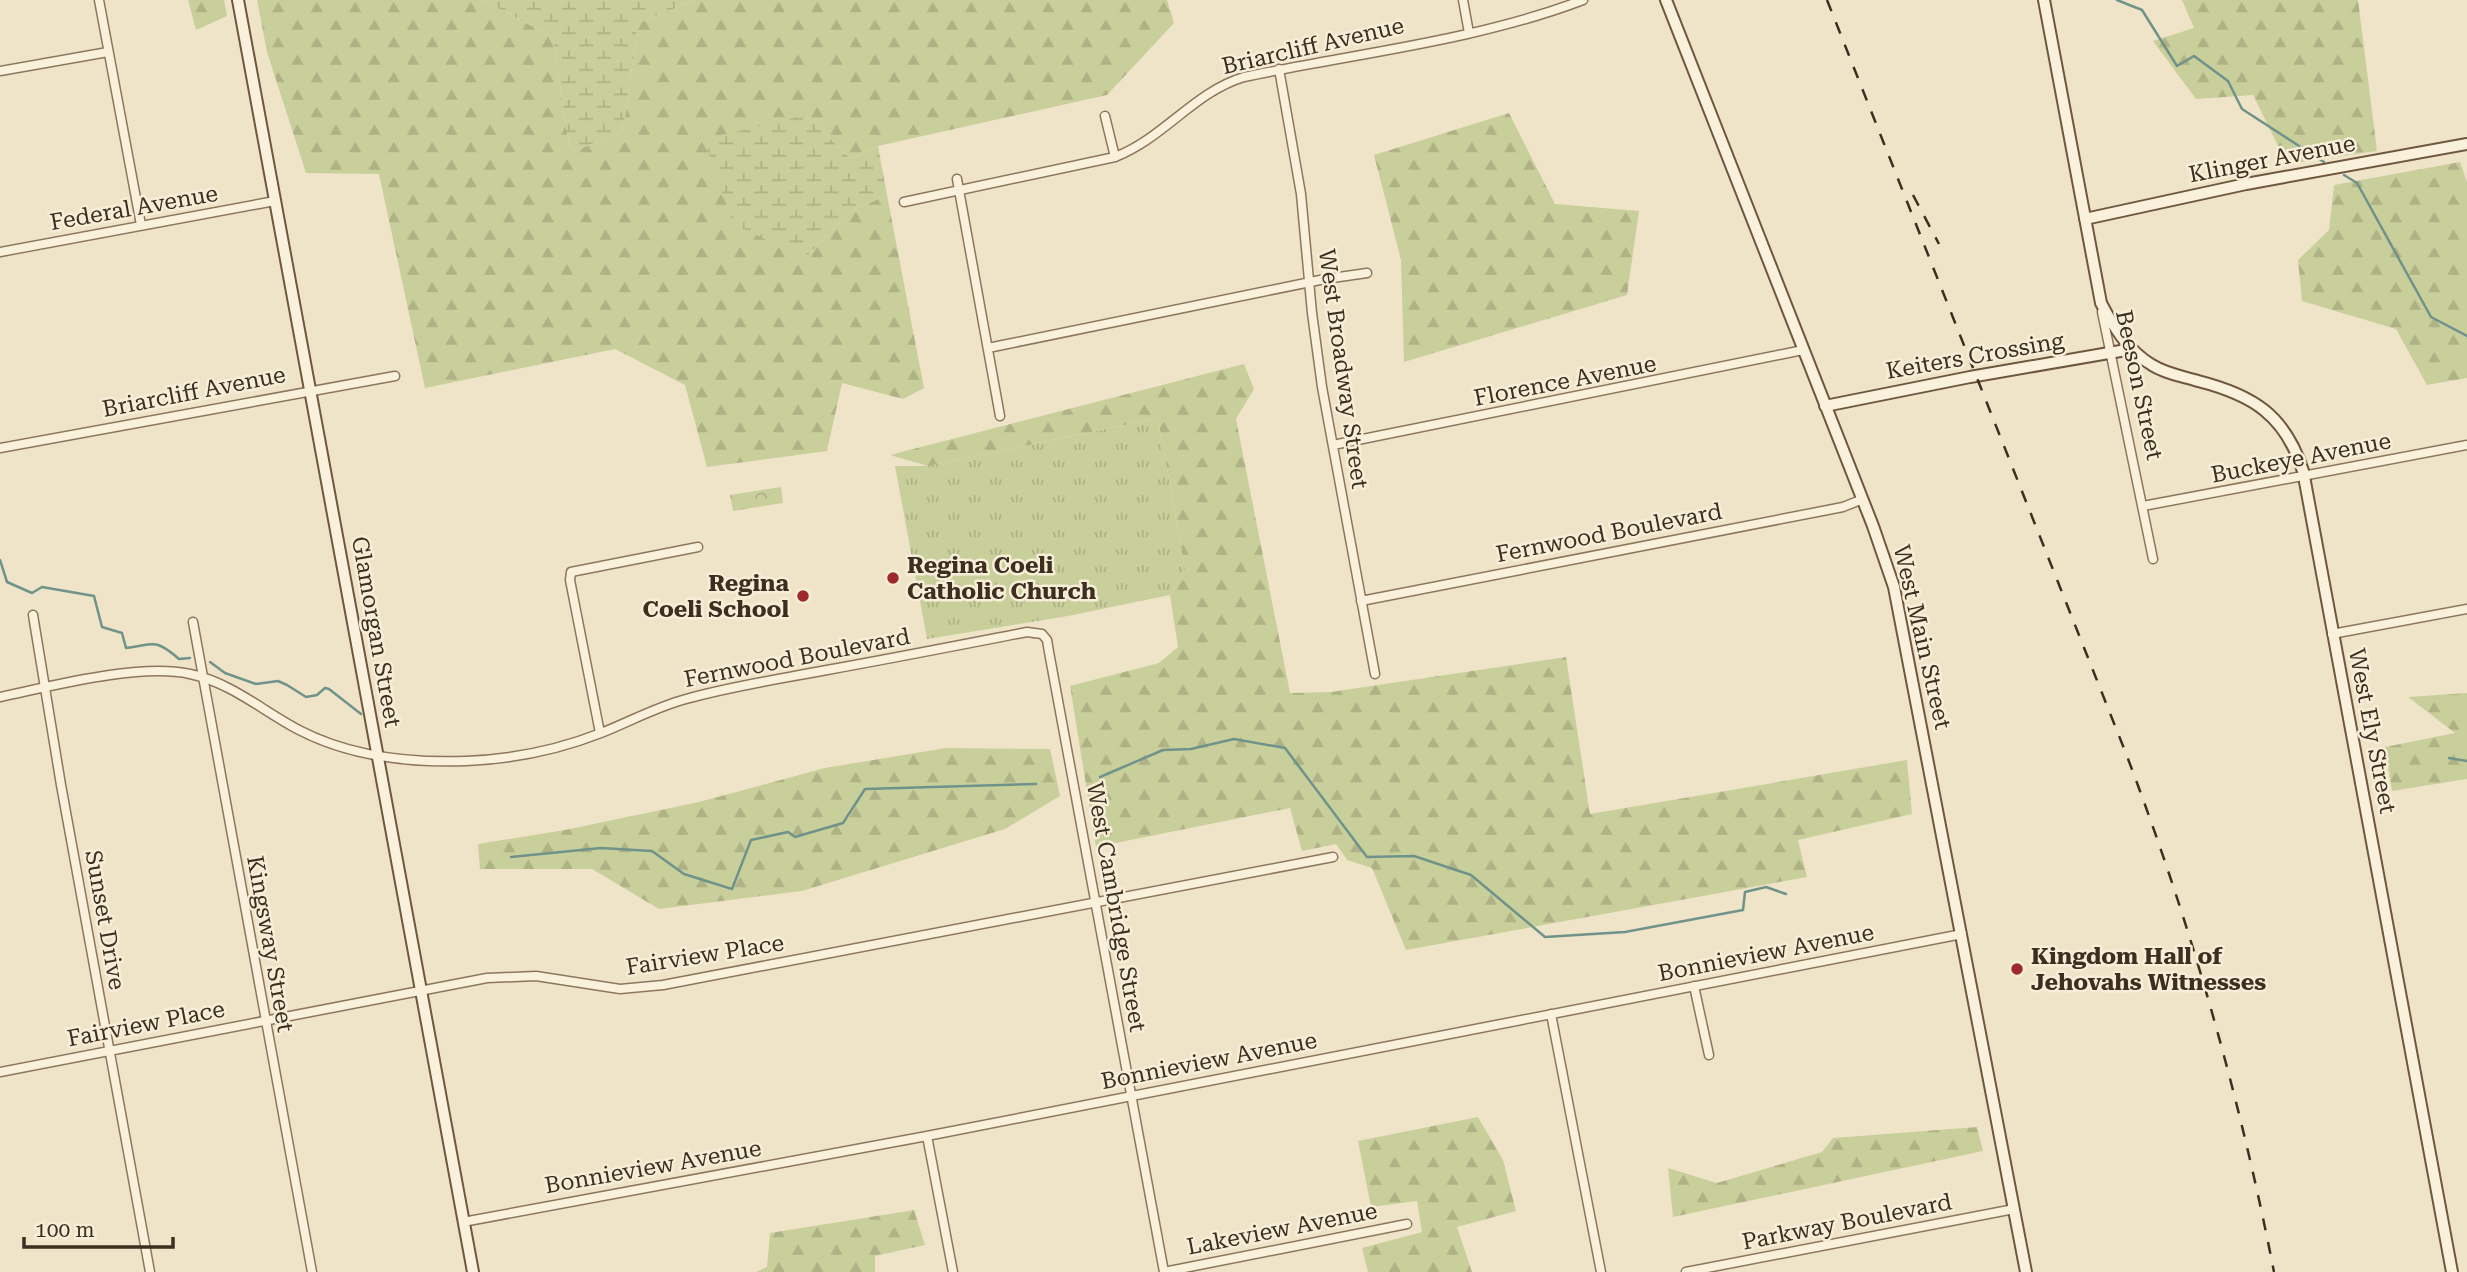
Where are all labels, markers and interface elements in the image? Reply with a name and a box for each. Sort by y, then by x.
street label: Briarcliff Avenue [1219,12,1407,80]
street label: Klinger Avenue [2187,130,2357,188]
street label: Federal Avenue [48,180,220,236]
street label: West Broadway Street [1313,247,1373,491]
street label: Beeson Street [2110,308,2168,463]
street label: Keiters Crossing [1884,327,2066,385]
street label: Florence Avenue [1471,350,1659,412]
street label: Briarcliff Avenue [100,361,288,423]
street label: Buckeye Avenue [2209,427,2393,489]
street label: Fernwood Boulevard [1494,498,1725,568]
street label: Glamorgan Street [346,534,406,730]
street label: West Main Street [1888,542,1956,732]
place label: Regina Coeli Catholic Church [907,552,1097,605]
place label: Regina Coeli School [643,570,789,623]
marker: Regina Coeli Catholic Church [885,570,901,586]
marker: Regina Coeli School [795,588,811,604]
street label: Fernwood Boulevard [682,623,913,693]
street label: West Ely Street [2343,646,2401,816]
street label: West Cambridge Street [1081,780,1151,1034]
street label: Sunset Drive [79,848,131,992]
street label: Kingsway Street [241,854,299,1035]
street label: Bonnieview Avenue [1656,919,1876,987]
street label: Fairview Place [624,929,786,981]
place label: Kingdom Hall of Jehovahs Witnesses [2031,943,2266,996]
marker: Kingdom Hall of Jehovahs Witnesses [2009,961,2025,977]
street label: Fairview Place [65,996,227,1052]
street label: Bonnieview Avenue [1099,1027,1319,1095]
street label: Bonnieview Avenue [543,1135,763,1199]
street label: Parkway Boulevard [1740,1188,1954,1256]
street label: Lakeview Avenue [1184,1197,1380,1261]
scale bar [24,1206,173,1250]
text: 100 m [35,1218,95,1242]

